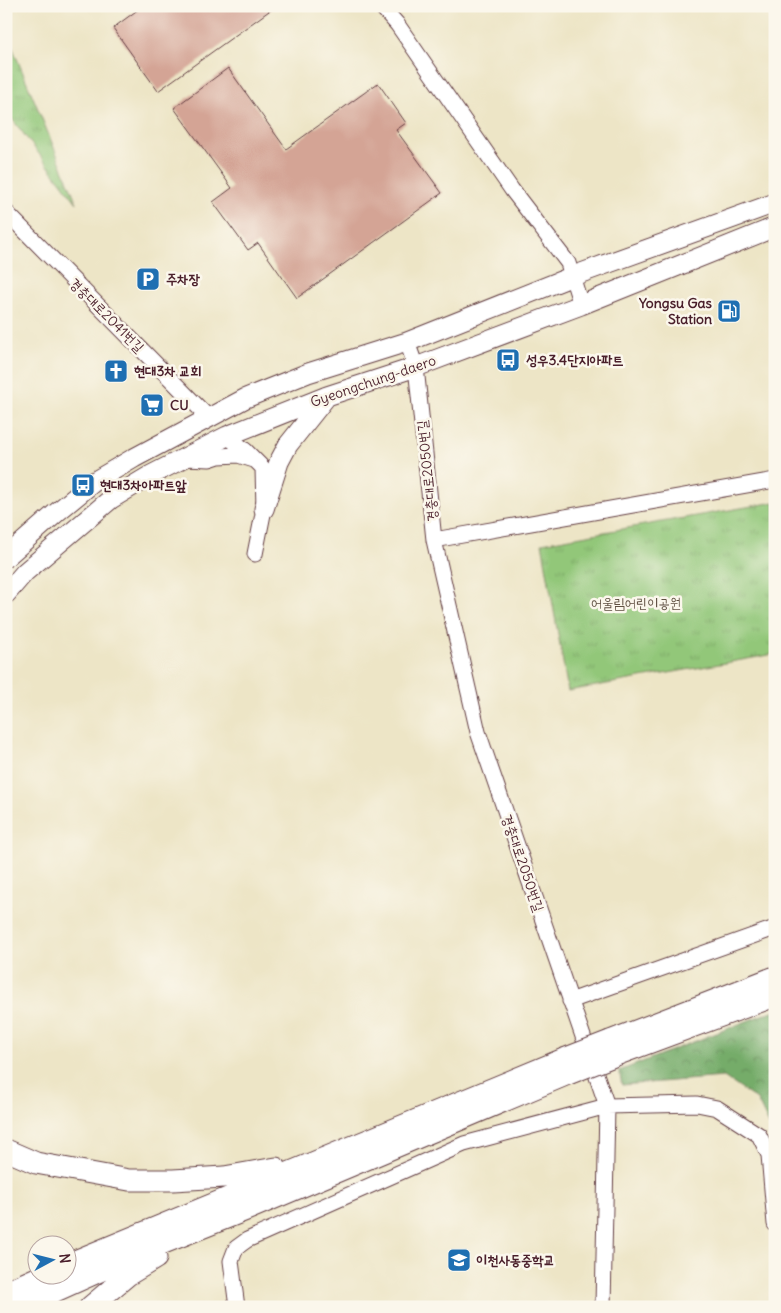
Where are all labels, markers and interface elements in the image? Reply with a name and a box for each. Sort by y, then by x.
parking icon: 주차장 [135,266,161,292]
place label: 주차장 [166,270,201,288]
street label: 경충대로2041번길 [66,274,149,357]
place label: Yongsu Gas Station [638,294,713,328]
fuel station icon: Yongsu Gas Station [716,298,742,324]
bus stop icon: 성우3.4단지아파트 [495,347,521,373]
street label: Gyeongchung-daero [308,351,438,411]
place label: 성우3.4단지아파트 [526,351,624,369]
church icon: 현대3차 교회 [103,358,129,384]
place label: 현대3차 교회 [134,362,202,380]
supermarket icon: CU [139,392,165,418]
place label: CU [170,396,189,414]
street label: 경충대로2050번길 [413,419,441,523]
bus stop icon: 현대3차아파트앞 [70,472,96,498]
place label: 현대3차아파트앞 [100,476,188,494]
park label: 어울림어린이공원 [591,594,681,612]
street label: 경충대로2050번길 [498,812,548,915]
north arrow [28,1236,78,1286]
school or university icon: 이천사동중학교 [446,1247,472,1273]
place label: 이천사동중학교 [476,1251,555,1269]
text: N [55,1253,74,1264]

